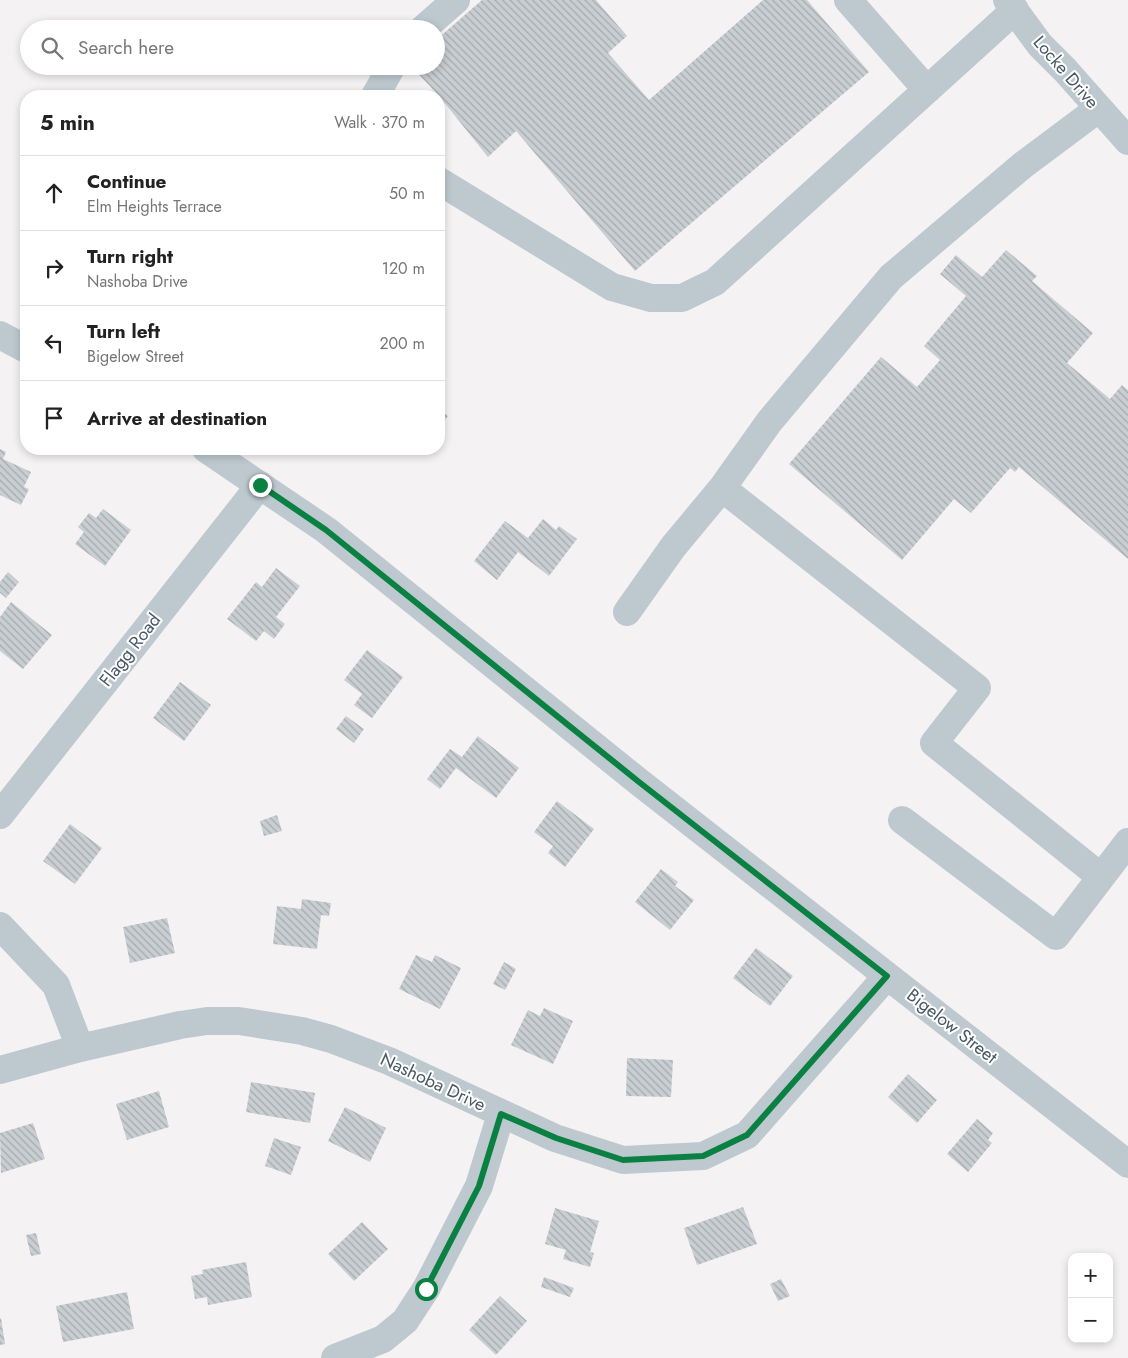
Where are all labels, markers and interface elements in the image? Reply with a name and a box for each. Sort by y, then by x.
search box [20,20,445,75]
street label: Locke Drive [1027,30,1105,114]
icon: search [38,34,66,62]
text: Search here [78,34,174,61]
text: 5 min [40,108,95,138]
text: Walk · 370 m [334,111,425,134]
text: Continue [87,168,166,195]
icon: ahead [40,179,68,207]
text: 50 m [389,182,425,205]
text: Elm Heights Terrace [87,195,222,218]
text: Turn right [87,243,173,270]
icon: right [40,254,68,282]
text: 120 m [382,257,425,280]
text: Nashoba Drive [87,270,188,293]
text: Turn left [87,318,160,345]
icon: left [40,329,68,357]
text: 200 m [379,332,425,355]
text: Bigelow Street [87,345,183,368]
icon: arrive [40,404,68,432]
text: Arrive at destination [87,405,267,432]
route end [249,474,272,497]
street label: Flagg Road [93,608,167,692]
street label: Bigelow Street [901,982,1003,1070]
street label: Nashoba Drive [376,1046,490,1118]
map controls [1068,1253,1113,1343]
button: + [1068,1253,1113,1298]
route start [415,1278,438,1301]
button: − [1068,1298,1113,1343]

